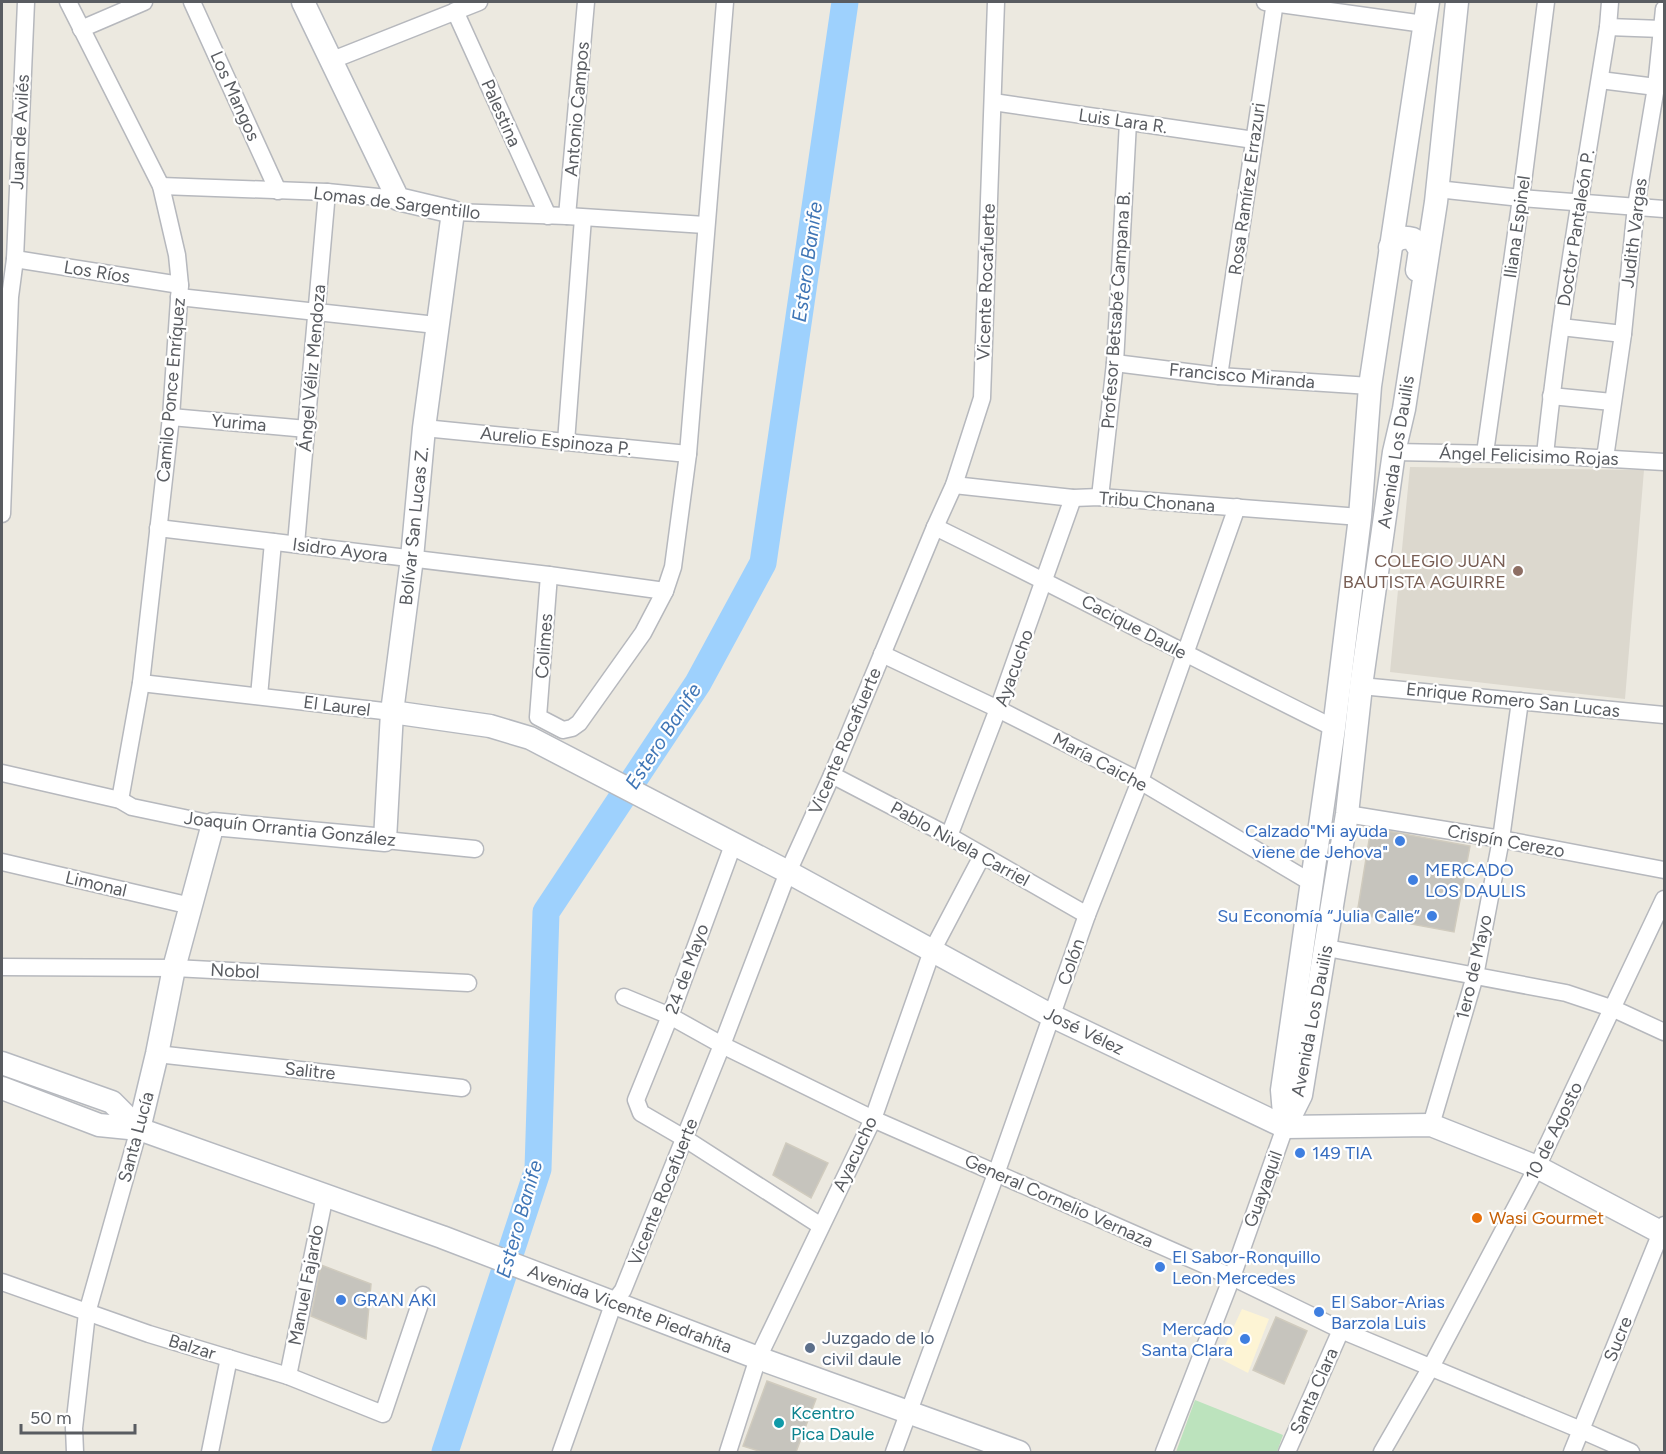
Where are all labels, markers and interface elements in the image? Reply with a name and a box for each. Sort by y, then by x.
street label: Antonio Campos [560,41,594,177]
street label: Los Mangos [205,47,265,145]
street label: Juan de Avilés [6,74,34,190]
street label: Palestina [476,76,526,150]
street label: Rosa Ramírez Errazuri [1224,101,1270,277]
street label: Luis Lara R. [1077,104,1169,138]
street label: Doctor Pantaleón P. [1553,148,1599,308]
street label: Iliana Espinel [1499,174,1535,280]
street label: Judith Vargas [1616,177,1652,289]
street label: Lomas de Sargentillo [312,182,482,224]
street label: Profesor Betsabé Campana B. [1097,190,1135,430]
water label: Estero Banife [787,200,827,324]
street label: Vicente Rocafuerte [972,203,1000,361]
street label: Los Ríos [62,256,132,288]
street label: Ángel Véliz Mendoza [294,283,330,453]
street label: Camilo Ponce Enríquez [152,297,190,483]
street label: Francisco Miranda [1168,359,1316,393]
street label: Avenida Los Dauilis [1373,374,1419,530]
street label: Yurima [211,410,267,436]
street label: Aurelio Espinoza P. [479,422,633,460]
street label: Ángel Felicisimo Rojas [1439,442,1619,470]
street label: Bolívar San Lucas Z. [395,445,433,607]
street label: Tribu Chonana [1098,487,1216,517]
street label: Isidro Ayora [291,533,389,567]
place label: COLEGIO JUAN BAUTISTA AGUIRRE [1343,550,1506,593]
marker: COLEGIO JUAN BAUTISTA AGUIRRE [1511,564,1525,578]
street label: Cacique Daule [1078,590,1191,664]
street label: Colimes [531,613,557,679]
street label: Ayacucho [990,626,1038,710]
street label: Vicente Rocafuerte [804,664,886,818]
street label: Enrique Romero San Lucas [1405,678,1621,722]
water label: Estero Banife [620,679,706,793]
street label: El Laurel [302,691,372,721]
street label: María Caiche [1049,728,1151,796]
street label: Pablo Nivela Carriel [887,797,1033,891]
street label: Joaquín Orrantia González [183,807,397,851]
place label: Calzado"Mi ayuda viene de Jehova" [1245,820,1388,863]
street label: Crispín Cerezo [1446,820,1566,862]
marker: Calzado"Mi ayuda viene de Jehova" [1393,834,1407,848]
place label: MERCADO LOS DAULIS [1425,859,1526,902]
street label: Limonal [63,866,129,902]
marker: MERCADO LOS DAULIS [1406,873,1420,887]
place label: Su Economía “Julia Calle” [1217,905,1420,927]
marker: Su Economía “Julia Calle” [1425,909,1439,923]
street label: 1ero de Mayo [1451,912,1497,1022]
street label: 24 de Mayo [661,921,713,1017]
street label: Colón [1053,936,1089,988]
street label: Avenida Los Dauilis [1286,943,1338,1099]
street label: Nobol [210,959,260,983]
street label: José Vélez [1040,1002,1128,1060]
street label: Salitre [283,1057,337,1085]
street label: 10 de Agosto [1521,1078,1587,1184]
street label: Santa Lucía [113,1089,159,1185]
street label: Ayacucho [828,1113,882,1195]
street label: Vicente Rocafuerte [623,1115,703,1269]
place label: 149 TIA [1312,1142,1372,1164]
marker: 149 TIA [1293,1146,1307,1160]
street label: Guayaquil [1239,1148,1287,1230]
street label: General Cornelio Vernaza [961,1149,1157,1253]
water label: Estero Banife [491,1157,547,1281]
place label: Wasi Gourmet [1489,1207,1604,1229]
marker: Wasi Gourmet [1470,1211,1484,1225]
street label: Manuel Fajardo [283,1223,329,1347]
place label: El Sabor-Ronquillo Leon Mercedes [1172,1246,1321,1289]
street label: Avenida Vicente Piedrahíta [525,1260,735,1358]
marker: El Sabor-Ronquillo Leon Mercedes [1153,1260,1167,1274]
place label: GRAN AKI [353,1289,437,1311]
place label: El Sabor-Arias Barzola Luis [1331,1291,1445,1334]
marker: GRAN AKI [334,1293,348,1307]
marker: El Sabor-Arias Barzola Luis [1312,1305,1326,1319]
street label: Sucre [1599,1313,1637,1365]
place label: Mercado Santa Clara [1141,1318,1233,1361]
place label: Juzgado de lo civil daule [822,1327,935,1370]
street label: Balzar [166,1329,218,1365]
marker: Mercado Santa Clara [1238,1332,1252,1346]
marker: Juzgado de lo civil daule [803,1341,817,1355]
street label: Santa Clara [1285,1344,1343,1438]
scale bar [21,1397,135,1435]
place label: Kcentro Pica Daule [791,1402,875,1445]
text: 50 m [30,1407,72,1429]
marker: Kcentro Pica Daule [772,1416,786,1430]

